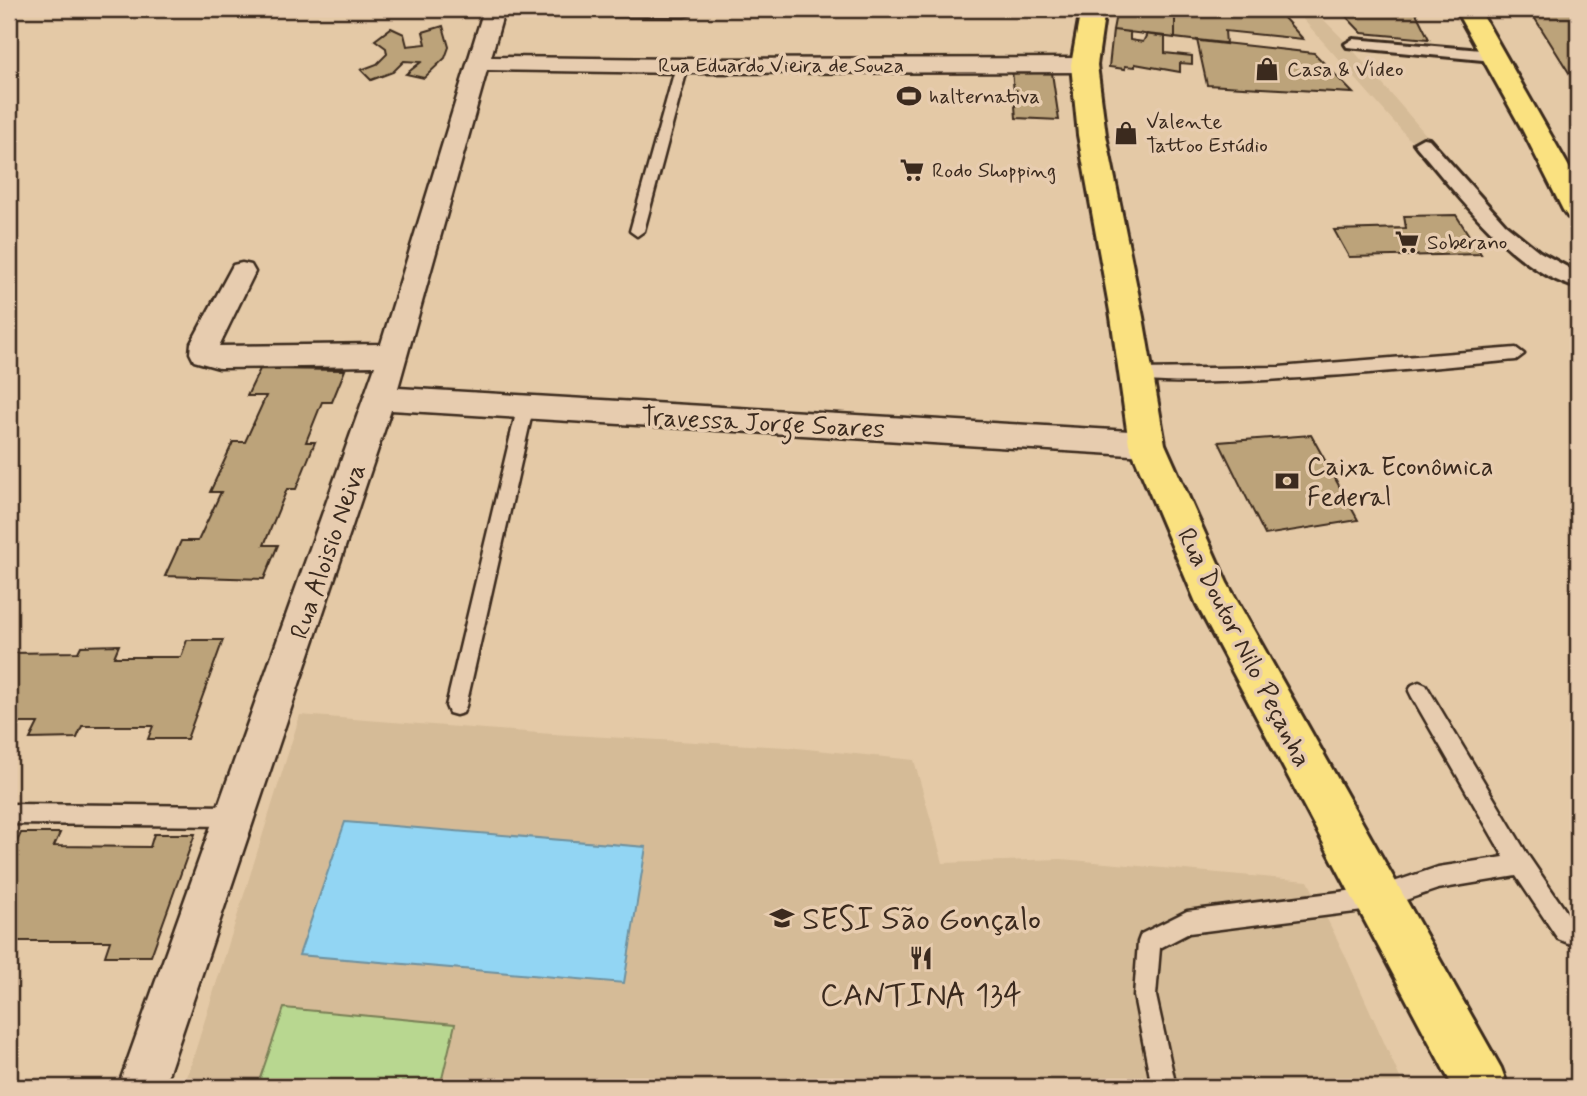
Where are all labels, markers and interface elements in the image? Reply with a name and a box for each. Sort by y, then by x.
street label: Rua Eduardo Vieira de Souza [658,52,904,80]
shop icon: Casa & Vídeo [1253,55,1281,83]
place label: Casa & Vídeo [1287,56,1404,84]
sports icon: halternativa [895,82,923,110]
place label: halternativa [929,83,1040,111]
place label: Valente Tattoo Estúdio [1146,108,1268,160]
shop icon: Valente Tattoo Estúdio [1112,119,1140,147]
supermarket icon: Rodo Shopping [898,156,926,184]
place label: Rodo Shopping [932,157,1056,185]
supermarket icon: Soberano [1393,228,1421,256]
place label: Soberano [1427,229,1507,257]
street label: Travessa Jorge Soares [640,401,886,450]
place label: Caixa Econômica Federal [1307,451,1493,515]
street label: Rua Aloisio Neiva [283,459,375,644]
bank icon: Caixa Econômica Federal [1273,467,1301,495]
street label: Rua Doutor Nilo Peçanha [1168,522,1318,773]
place label: SESI São Gonçalo [802,899,1041,941]
school or university icon: SESI São Gonçalo [768,904,796,932]
restaurant icon: CANTINA 134 [907,944,935,972]
place label: CANTINA 134 [820,975,1022,1017]

